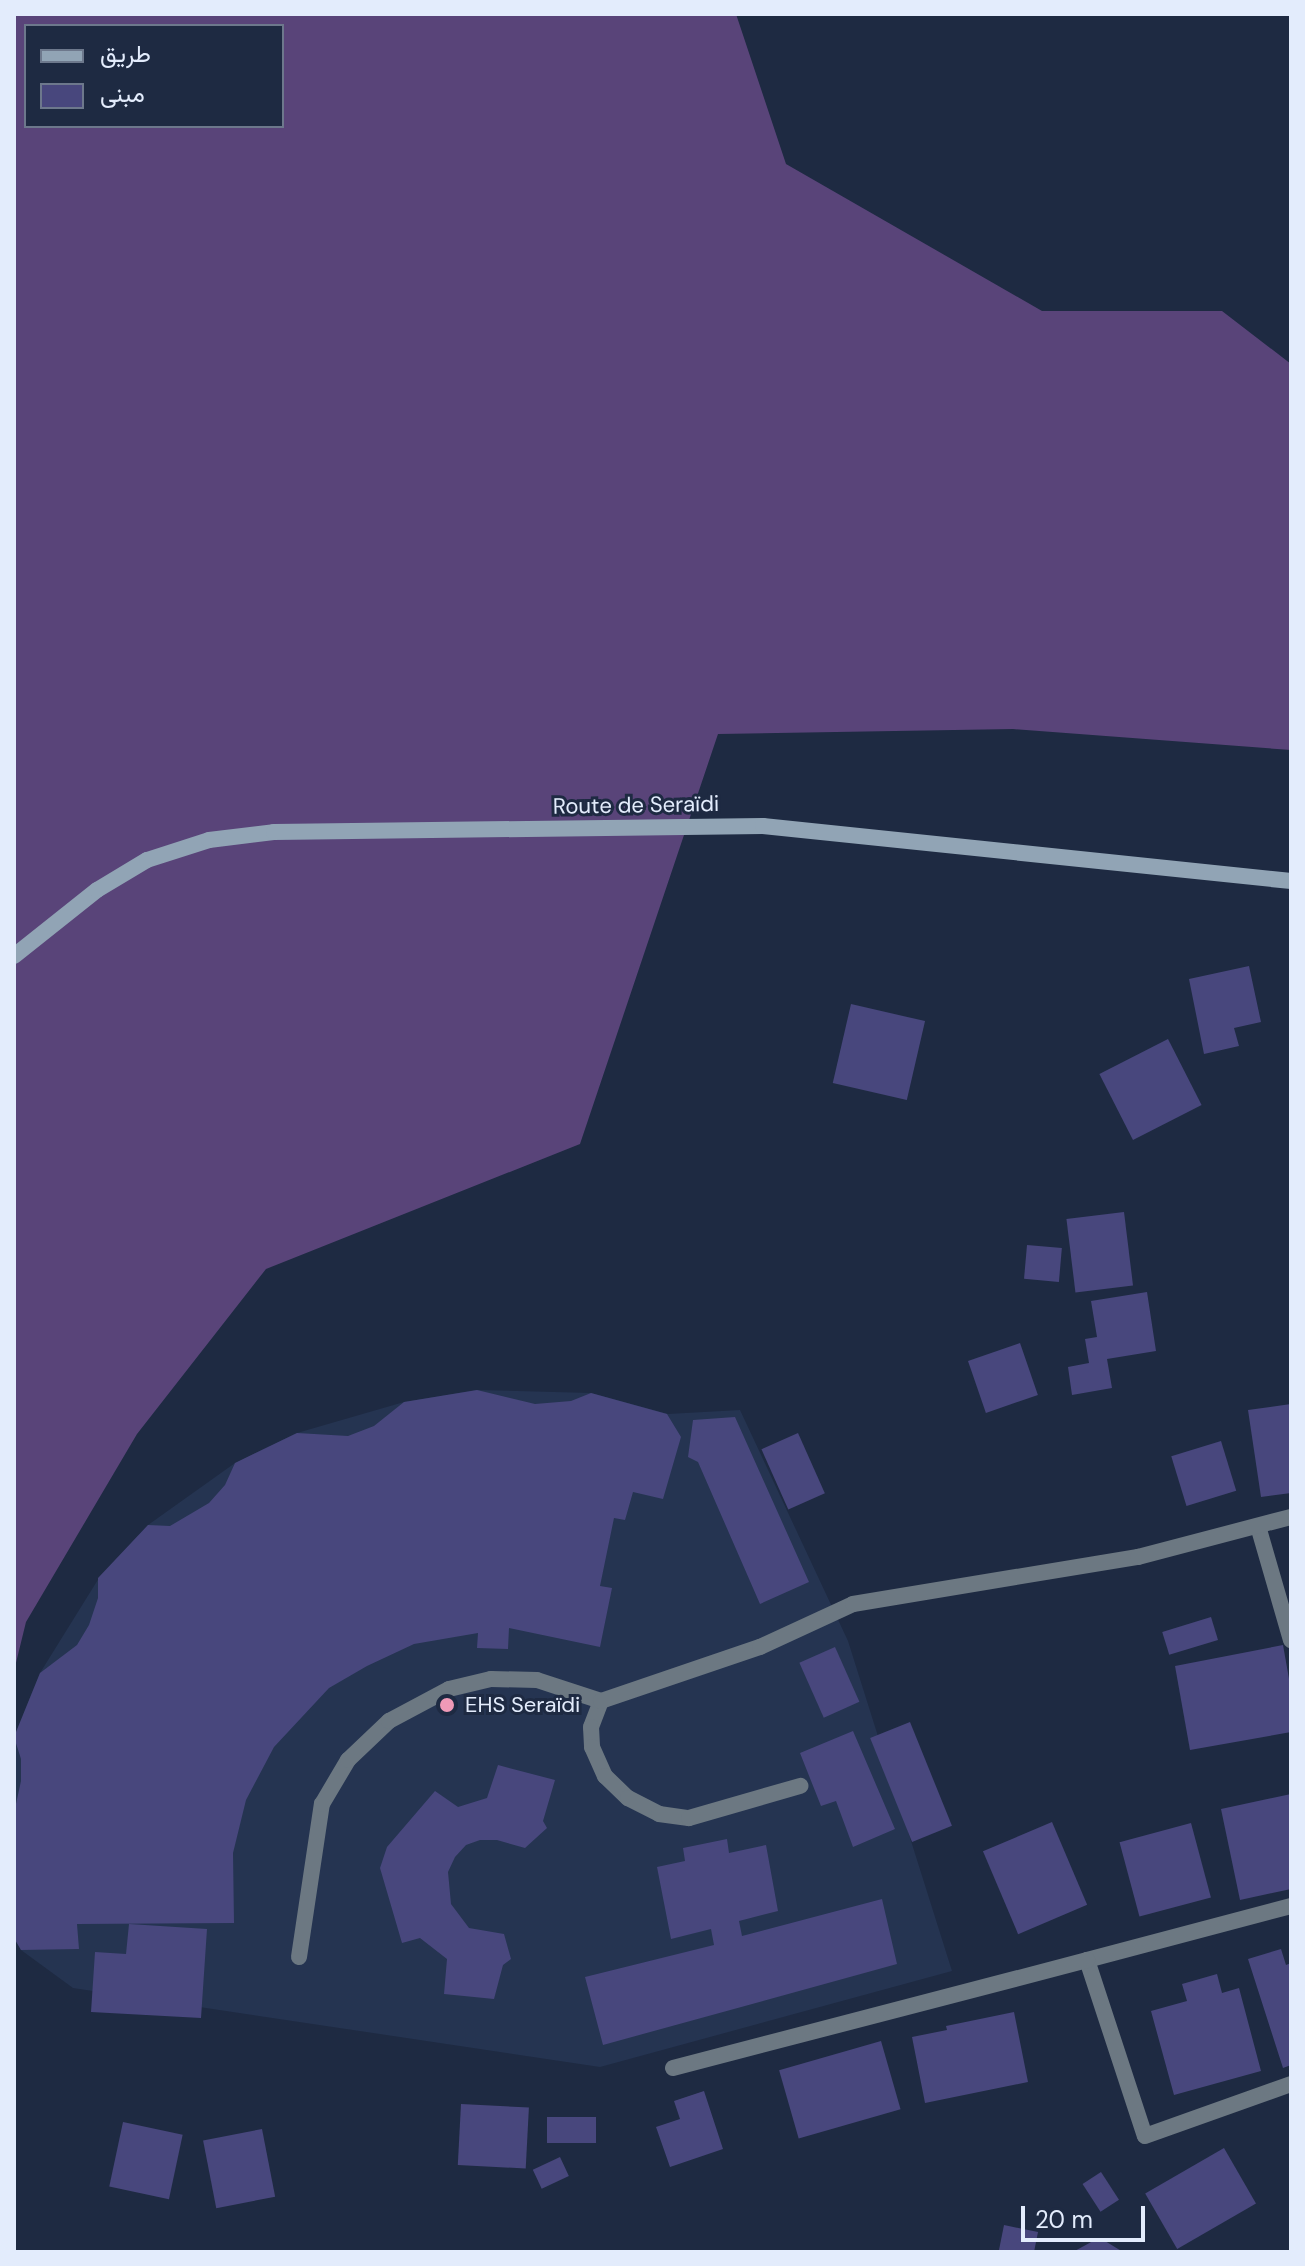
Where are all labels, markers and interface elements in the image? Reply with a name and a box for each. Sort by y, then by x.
legend [24,24,284,128]
text: طريق [100,38,151,69]
text: مبنى [100,78,145,109]
street label: Route de Seraïdi [553,790,719,820]
place label: EHS Seraïdi [465,1692,580,1718]
marker: EHS Seraïdi [436,1694,458,1716]
scale bar [1025,2190,1149,2240]
text: 20 m [1035,2204,1093,2235]

